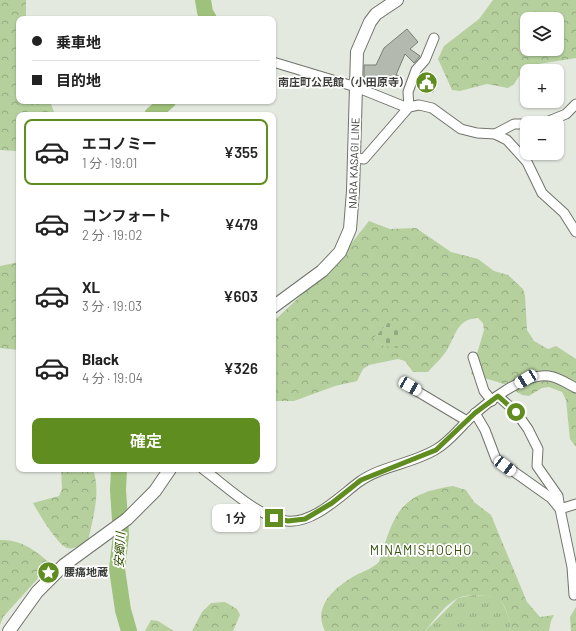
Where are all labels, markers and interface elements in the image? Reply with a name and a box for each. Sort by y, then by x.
map controls [520,12,564,160]
button: layers [520,12,564,56]
text: 乗車地 [56,33,101,51]
button: + [520,64,564,108]
public building icon: 南庄町公民館（小田原寺） [413,69,439,95]
text: 目的地 [56,71,101,89]
place label: 南庄町公民館（小田原寺） [278,75,410,88]
button: − [520,116,564,160]
street label: NARA KASAGI LINE [345,117,362,209]
icon: car [34,134,70,170]
text: エコノミー [82,134,157,152]
text: ¥355 [224,143,258,161]
text: 1 分 · 19:01 [82,155,137,171]
icon: car [34,206,70,242]
text: コンフォート [82,206,172,224]
text: ¥479 [225,215,258,233]
text: 2 分 · 19:02 [82,227,143,243]
icon: car [34,278,70,314]
text: XL [82,278,100,296]
text: ¥603 [223,287,258,305]
text: 3 分 · 19:03 [82,298,142,314]
icon: car [34,350,70,386]
text: Black [82,350,119,368]
text: ¥326 [224,359,258,377]
car [513,368,539,390]
text: 4 分 · 19:04 [82,370,143,386]
car [397,375,423,397]
route start [507,403,525,421]
button: 確定 [32,418,260,464]
car [492,454,518,478]
callout: 1 分 [212,504,260,532]
route end [265,509,283,527]
text: 1 分 [226,510,246,526]
water label: 安郷川 [111,530,127,568]
district label: MINAMISHOCHO [370,542,472,558]
place icon: 腰痛地蔵 [35,559,61,585]
place label: 腰痛地蔵 [64,565,108,578]

